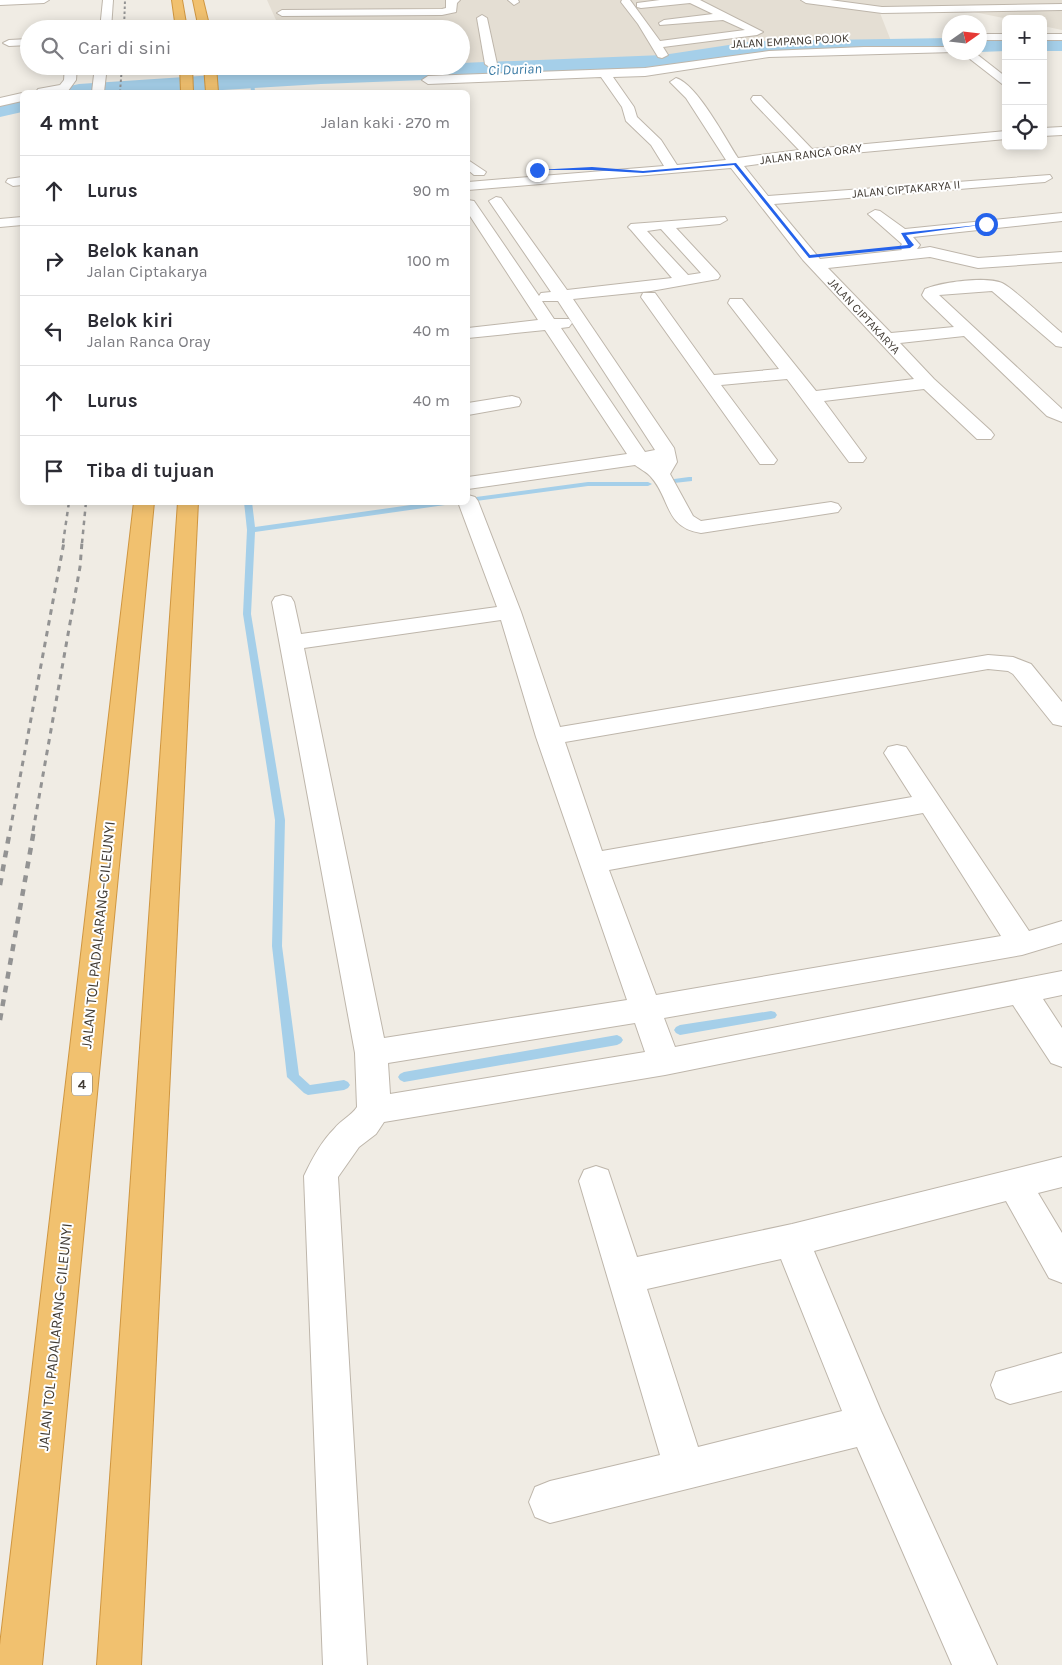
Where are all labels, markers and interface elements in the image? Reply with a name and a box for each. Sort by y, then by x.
north arrow [942,15,987,60]
map controls [1002,15,1047,150]
button: + [1002,15,1047,60]
search box [20,20,470,75]
street label: JALAN EMPANG POJOK [731,31,850,51]
icon: search [38,34,66,62]
text: Cari di sini [78,37,171,59]
water label: Ci Durian [488,60,542,79]
button: − [1002,60,1047,105]
button: locate [1002,105,1047,150]
text: 4 mnt [40,111,99,135]
text: Jalan kaki · 270 m [321,113,450,132]
street label: JALAN RANCA ORAY [759,141,863,167]
route end [526,159,549,182]
icon: ahead [40,177,68,205]
street label: JALAN CIPTAKARYA II [851,177,961,201]
text: Lurus [87,180,138,202]
text: 90 m [412,181,450,200]
route start [975,213,998,236]
text: Belok kanan [87,240,199,262]
icon: right [40,247,68,275]
text: 100 m [407,251,450,270]
text: Jalan Ciptakarya [87,262,208,281]
street label: JALAN CIPTAKARYA [825,275,903,357]
text: Belok kiri [87,310,173,332]
icon: left [40,317,68,345]
text: 40 m [413,321,450,340]
text: Jalan Ranca Oray [87,332,211,351]
icon: ahead [40,387,68,415]
text: Lurus [87,390,138,412]
text: 40 m [413,391,450,410]
icon: arrive [40,457,68,485]
text: Tiba di tujuan [87,460,214,482]
street label: JALAN TOL PADALARANG–CILEUNYI [77,820,119,1050]
road number: 4 [72,1072,92,1096]
street label: JALAN TOL PADALARANG–CILEUNYI [34,1222,76,1452]

